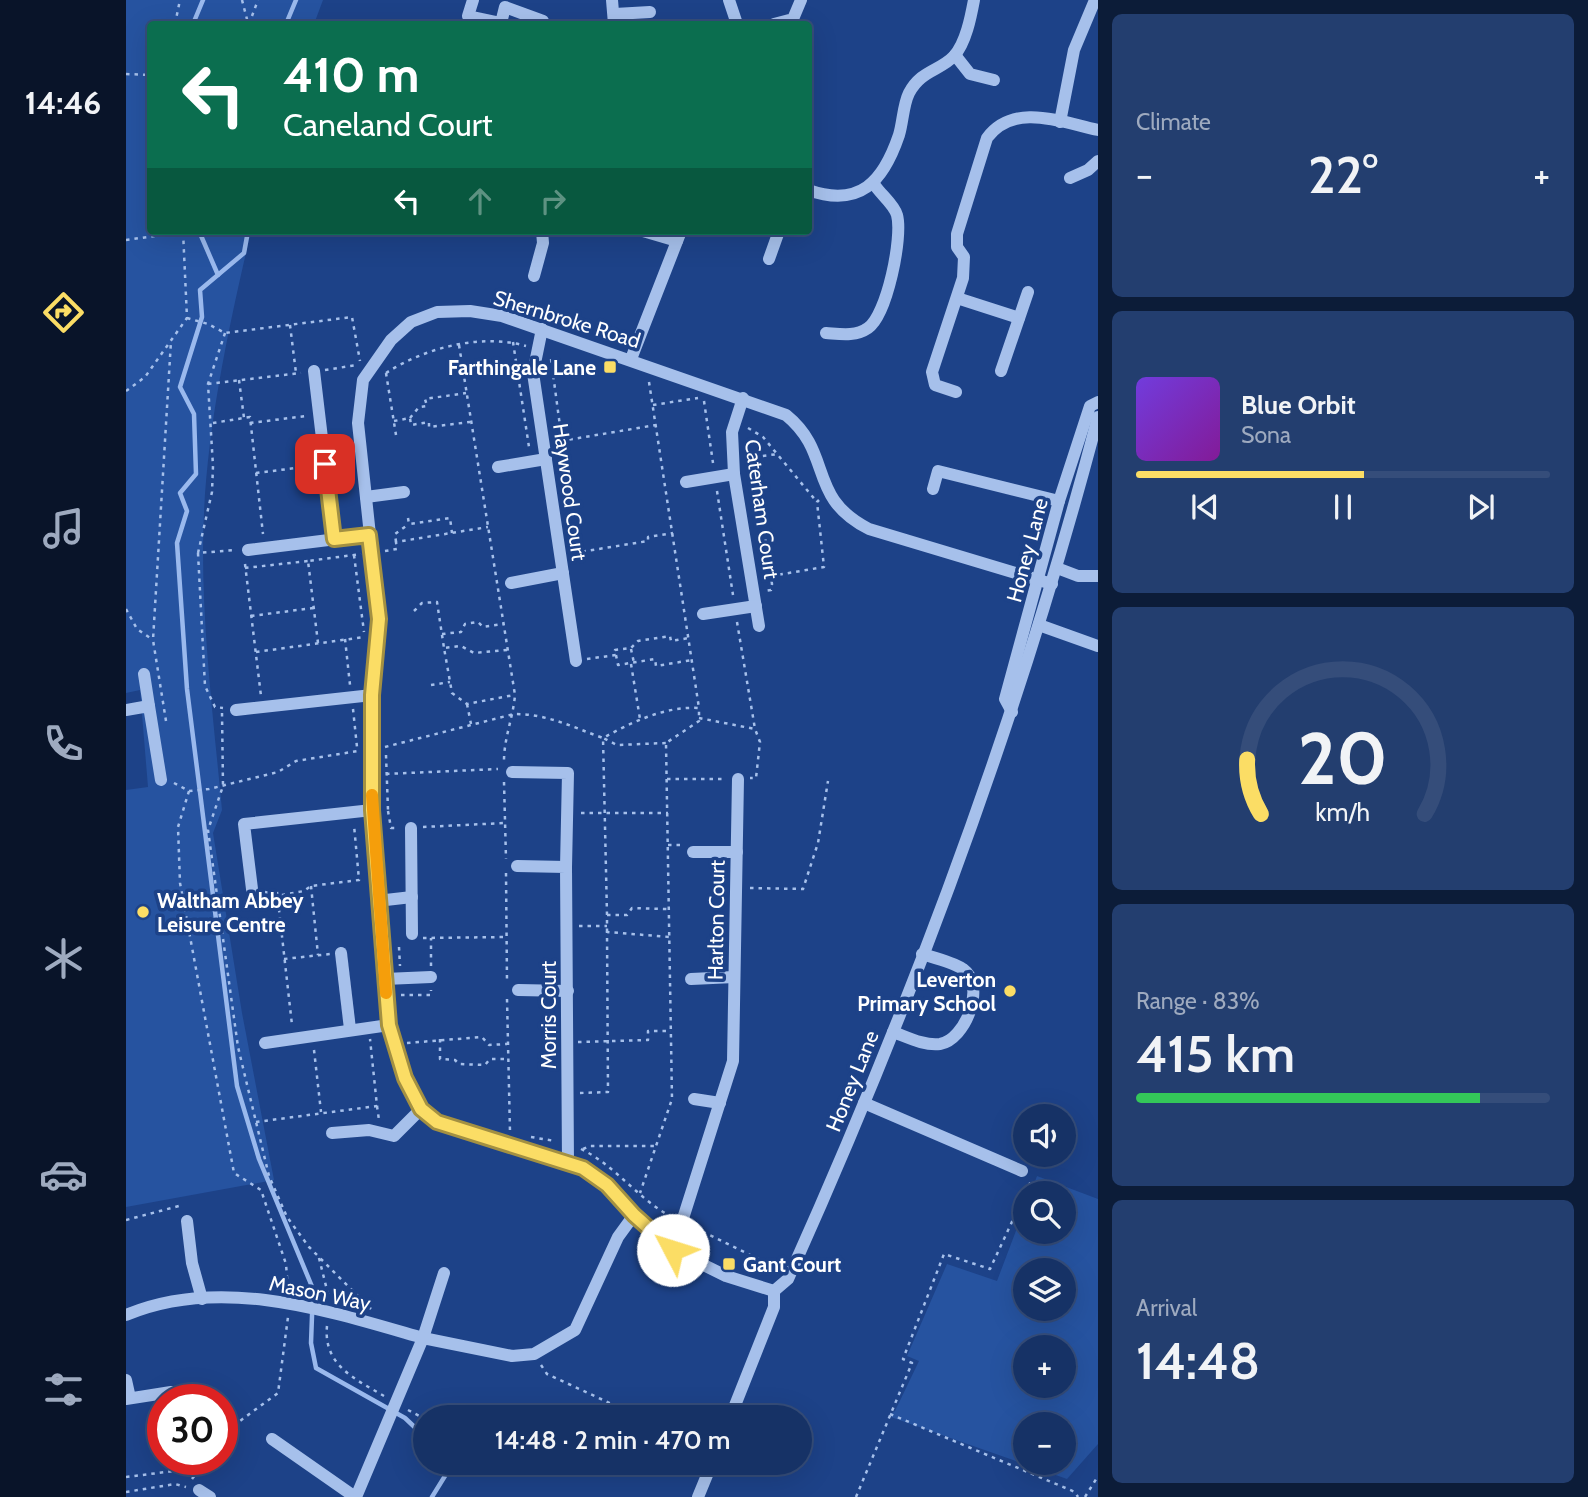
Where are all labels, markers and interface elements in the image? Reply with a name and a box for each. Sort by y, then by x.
text: 410 m [283,45,419,104]
icon: left [168,49,259,140]
text: 14:46 [25,83,101,122]
text: Caneland Court [283,105,493,144]
text: Climate [1136,108,1211,136]
text: 22° [1308,143,1378,206]
text: − [1136,151,1153,198]
text: + [1533,151,1550,198]
icon: left [388,182,426,220]
icon: ahead [461,182,499,220]
icon: right [534,182,572,220]
street label: Shernbroke Road [491,285,643,353]
icon: directions [39,288,88,337]
place label: Farthingale Lane [448,355,596,380]
marker: Farthingale Lane [602,359,618,375]
text: Blue Orbit [1241,389,1356,421]
text: Sona [1241,421,1291,449]
street label: Haywood Court [548,422,592,562]
pin [295,434,355,494]
street label: Caterham Court [740,438,784,580]
icon: arrive [306,445,344,483]
icon: previous [1186,488,1224,526]
icon: pause [1324,488,1362,526]
icon: next [1462,488,1500,526]
street label: Honey Lane [1001,495,1053,605]
icon: music [39,504,88,553]
text: 20 [1298,715,1388,803]
icon: phone [39,719,88,768]
text: km/h [1316,797,1370,827]
street label: Harlton Court [702,860,730,980]
place label: Waltham Abbey Leisure Centre [157,888,304,937]
marker: Waltham Abbey Leisure Centre [135,904,151,920]
icon: climate [39,934,88,983]
street label: Morris Court [536,961,561,1069]
place label: Leverton Primary School [857,967,996,1016]
marker: Leverton Primary School [1002,983,1018,999]
text: Range · 83% [1136,987,1260,1015]
text: 415 km [1136,1022,1295,1085]
street label: Honey Lane [820,1027,884,1135]
map controls [1013,1104,1076,1475]
button: sound [1013,1104,1076,1167]
icon: car [39,1150,88,1199]
button: search [1013,1181,1076,1244]
position arrow [636,1213,710,1287]
place label: Gant Court [743,1252,841,1277]
marker: Gant Court [721,1256,737,1272]
button: layers [1013,1258,1076,1321]
street label: Mason Way [267,1270,373,1316]
text: Arrival [1136,1294,1197,1322]
text: 14:48 [1136,1329,1260,1392]
button: + [1013,1335,1076,1398]
icon: filters [39,1365,88,1414]
speed limit sign: 30 [147,1384,238,1475]
button: − [1013,1412,1076,1475]
text: 14:48 · 2 min · 470 m [495,1424,730,1456]

